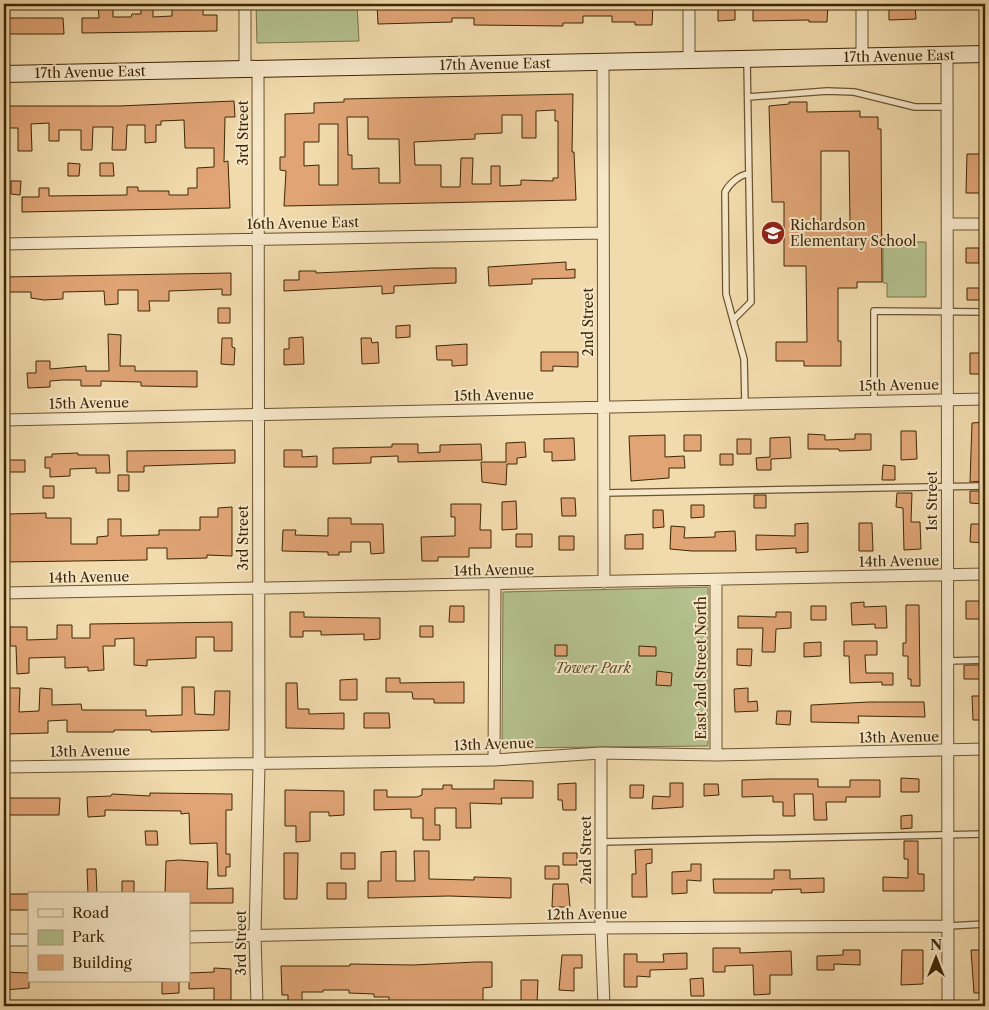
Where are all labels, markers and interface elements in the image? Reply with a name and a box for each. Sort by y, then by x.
street label: 17th Avenue East [843,46,955,66]
street label: 17th Avenue East [439,54,551,74]
street label: 17th Avenue East [34,62,146,82]
street label: 3rd Street [234,100,252,166]
street label: 16th Avenue East [247,213,359,233]
place label: Richardson Elementary School [790,216,916,250]
school or university icon: Richardson Elementary School [760,220,786,246]
street label: 2nd Street [579,288,597,356]
street label: 15th Avenue [859,375,939,395]
street label: 15th Avenue [454,385,534,405]
street label: 15th Avenue [49,393,129,413]
street label: 1st Street [923,471,941,531]
street label: 3rd Street [234,505,252,571]
street label: 14th Avenue [859,551,940,571]
street label: 14th Avenue [454,560,535,580]
street label: 14th Avenue [49,567,130,587]
street label: East 2nd Street North [692,596,710,740]
park label: Tower Park [555,659,632,677]
street label: 13th Avenue [859,727,939,747]
street label: 13th Avenue [454,734,535,754]
street label: 13th Avenue [50,741,130,761]
street label: 2nd Street [577,816,595,884]
legend [28,892,190,982]
text: Road [72,903,109,922]
street label: 12th Avenue [547,904,628,924]
street label: 3rd Street [232,910,250,976]
text: Park [72,927,106,946]
north arrow [912,932,962,982]
text: N [930,936,942,954]
text: Building [72,953,132,972]

